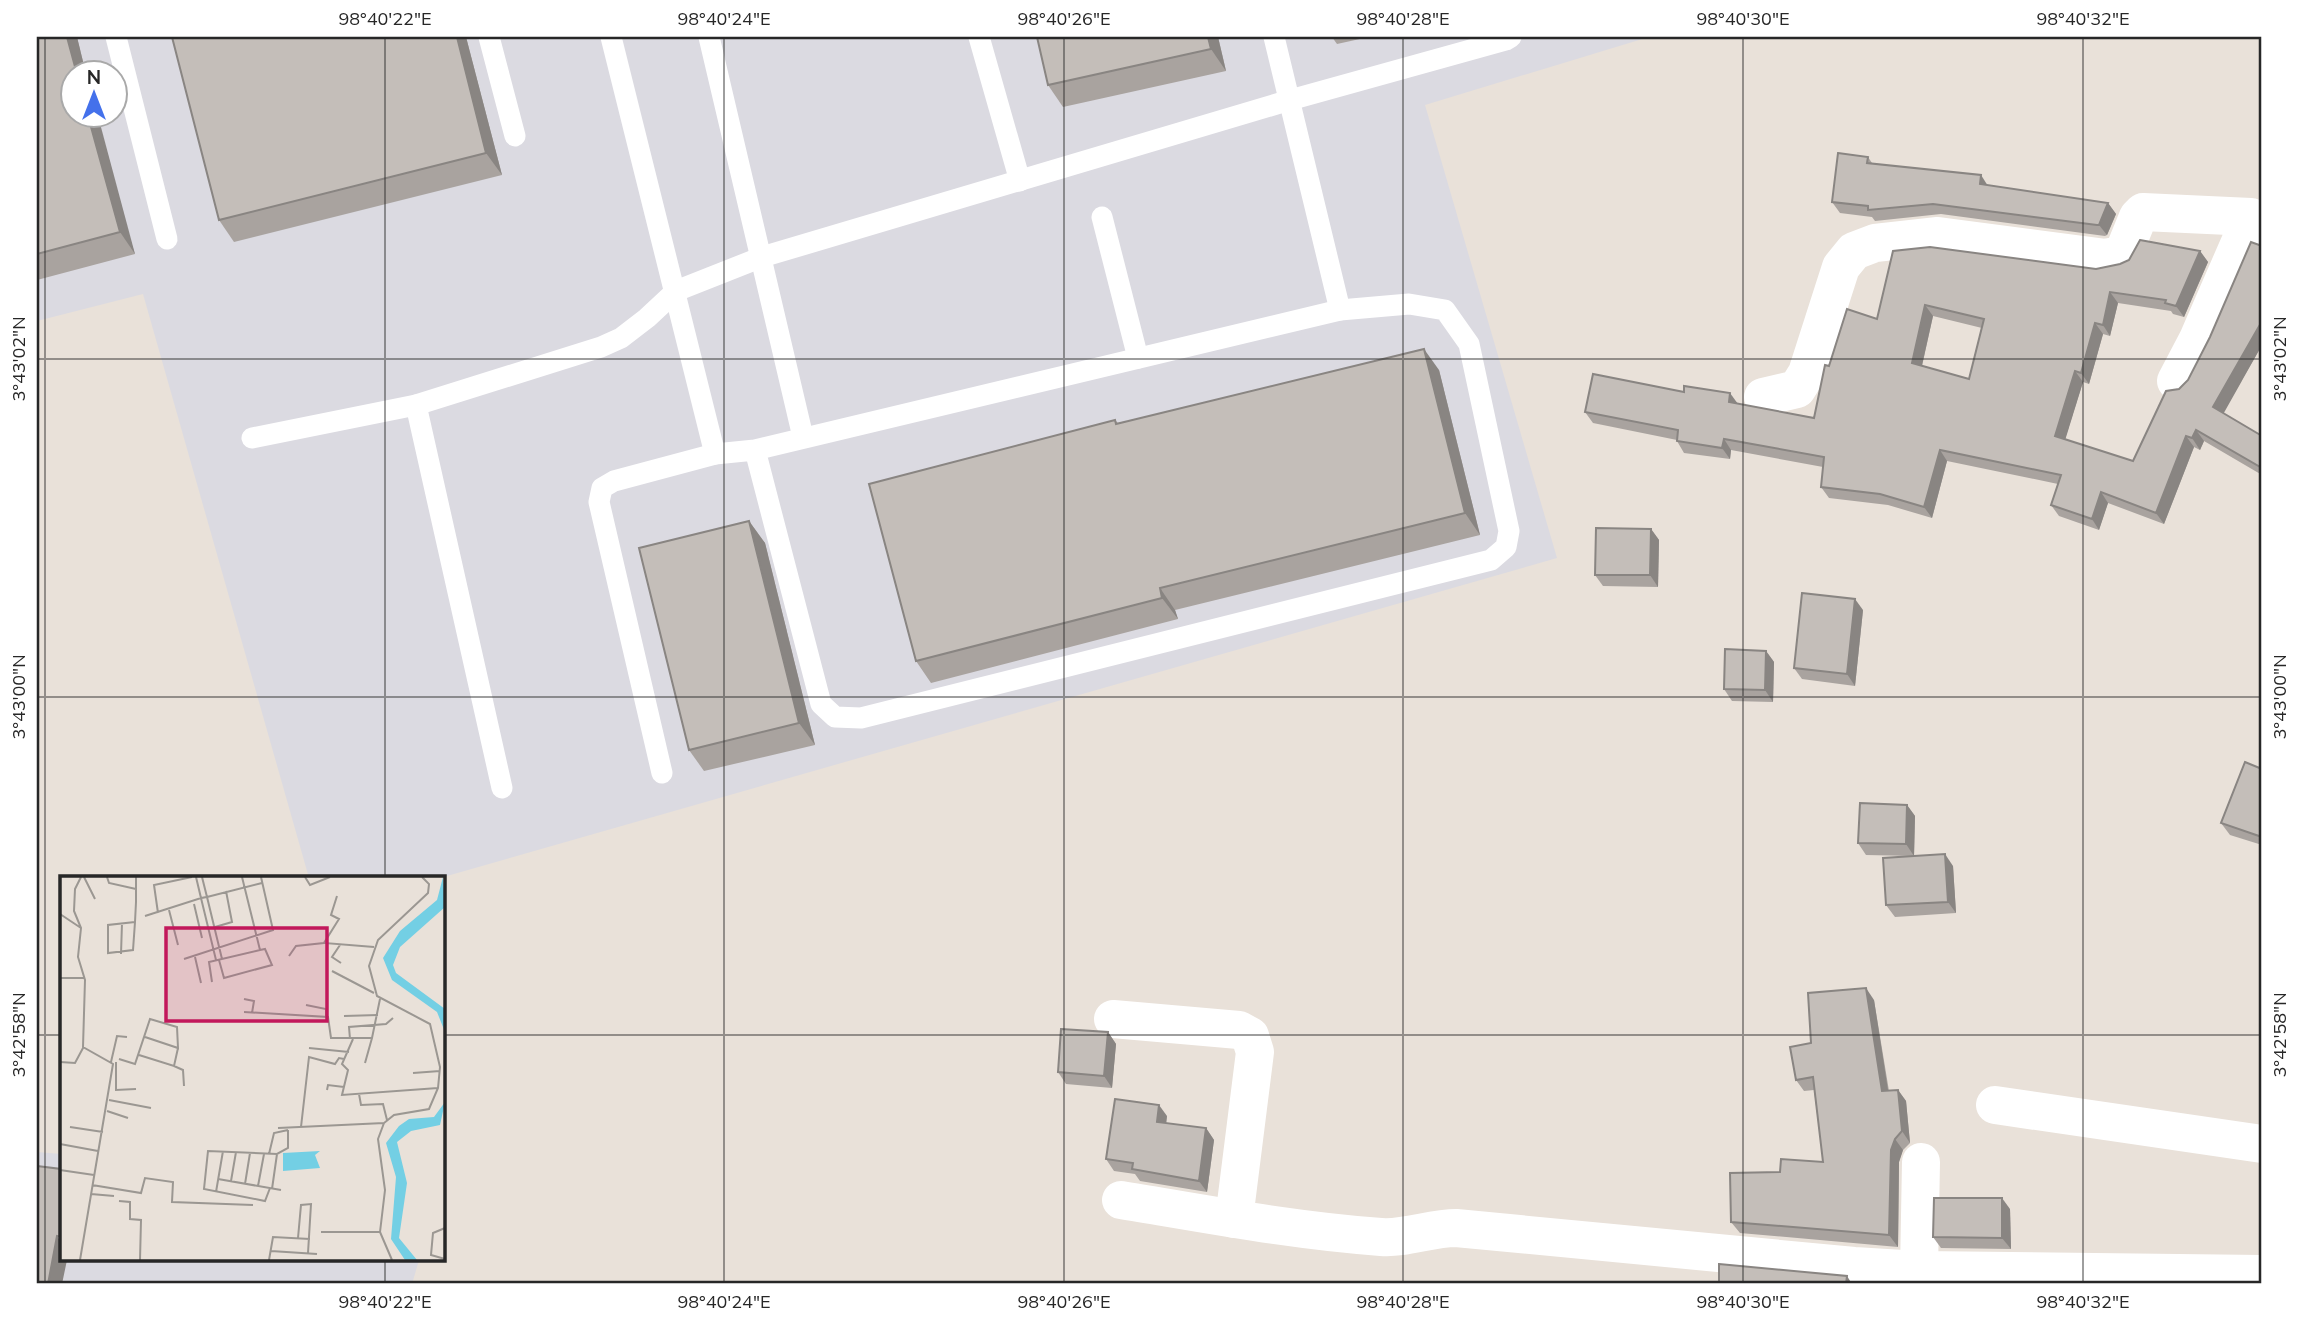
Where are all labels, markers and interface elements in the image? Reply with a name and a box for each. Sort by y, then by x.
text: 98°40'22"E [338,7,432,30]
text: 98°40'24"E [677,7,771,30]
text: 98°40'26"E [1017,7,1111,30]
text: 98°40'28"E [1356,7,1450,30]
text: 98°40'30"E [1696,7,1790,30]
text: 98°40'32"E [2036,7,2130,30]
north arrow [60,60,130,130]
text: N [87,65,101,89]
text: 3°43'02"N [7,316,30,402]
text: 3°43'02"N [2268,316,2291,402]
text: 3°43'00"N [7,654,30,740]
text: 3°43'00"N [2268,654,2291,740]
inset map [60,876,444,1262]
text: 3°42'58"N [7,992,30,1078]
text: 3°42'58"N [2268,992,2291,1078]
text: 98°40'22"E [338,1290,432,1313]
text: 98°40'24"E [677,1290,771,1313]
text: 98°40'26"E [1017,1290,1111,1313]
text: 98°40'28"E [1356,1290,1450,1313]
text: 98°40'30"E [1696,1290,1790,1313]
text: 98°40'32"E [2036,1290,2130,1313]

